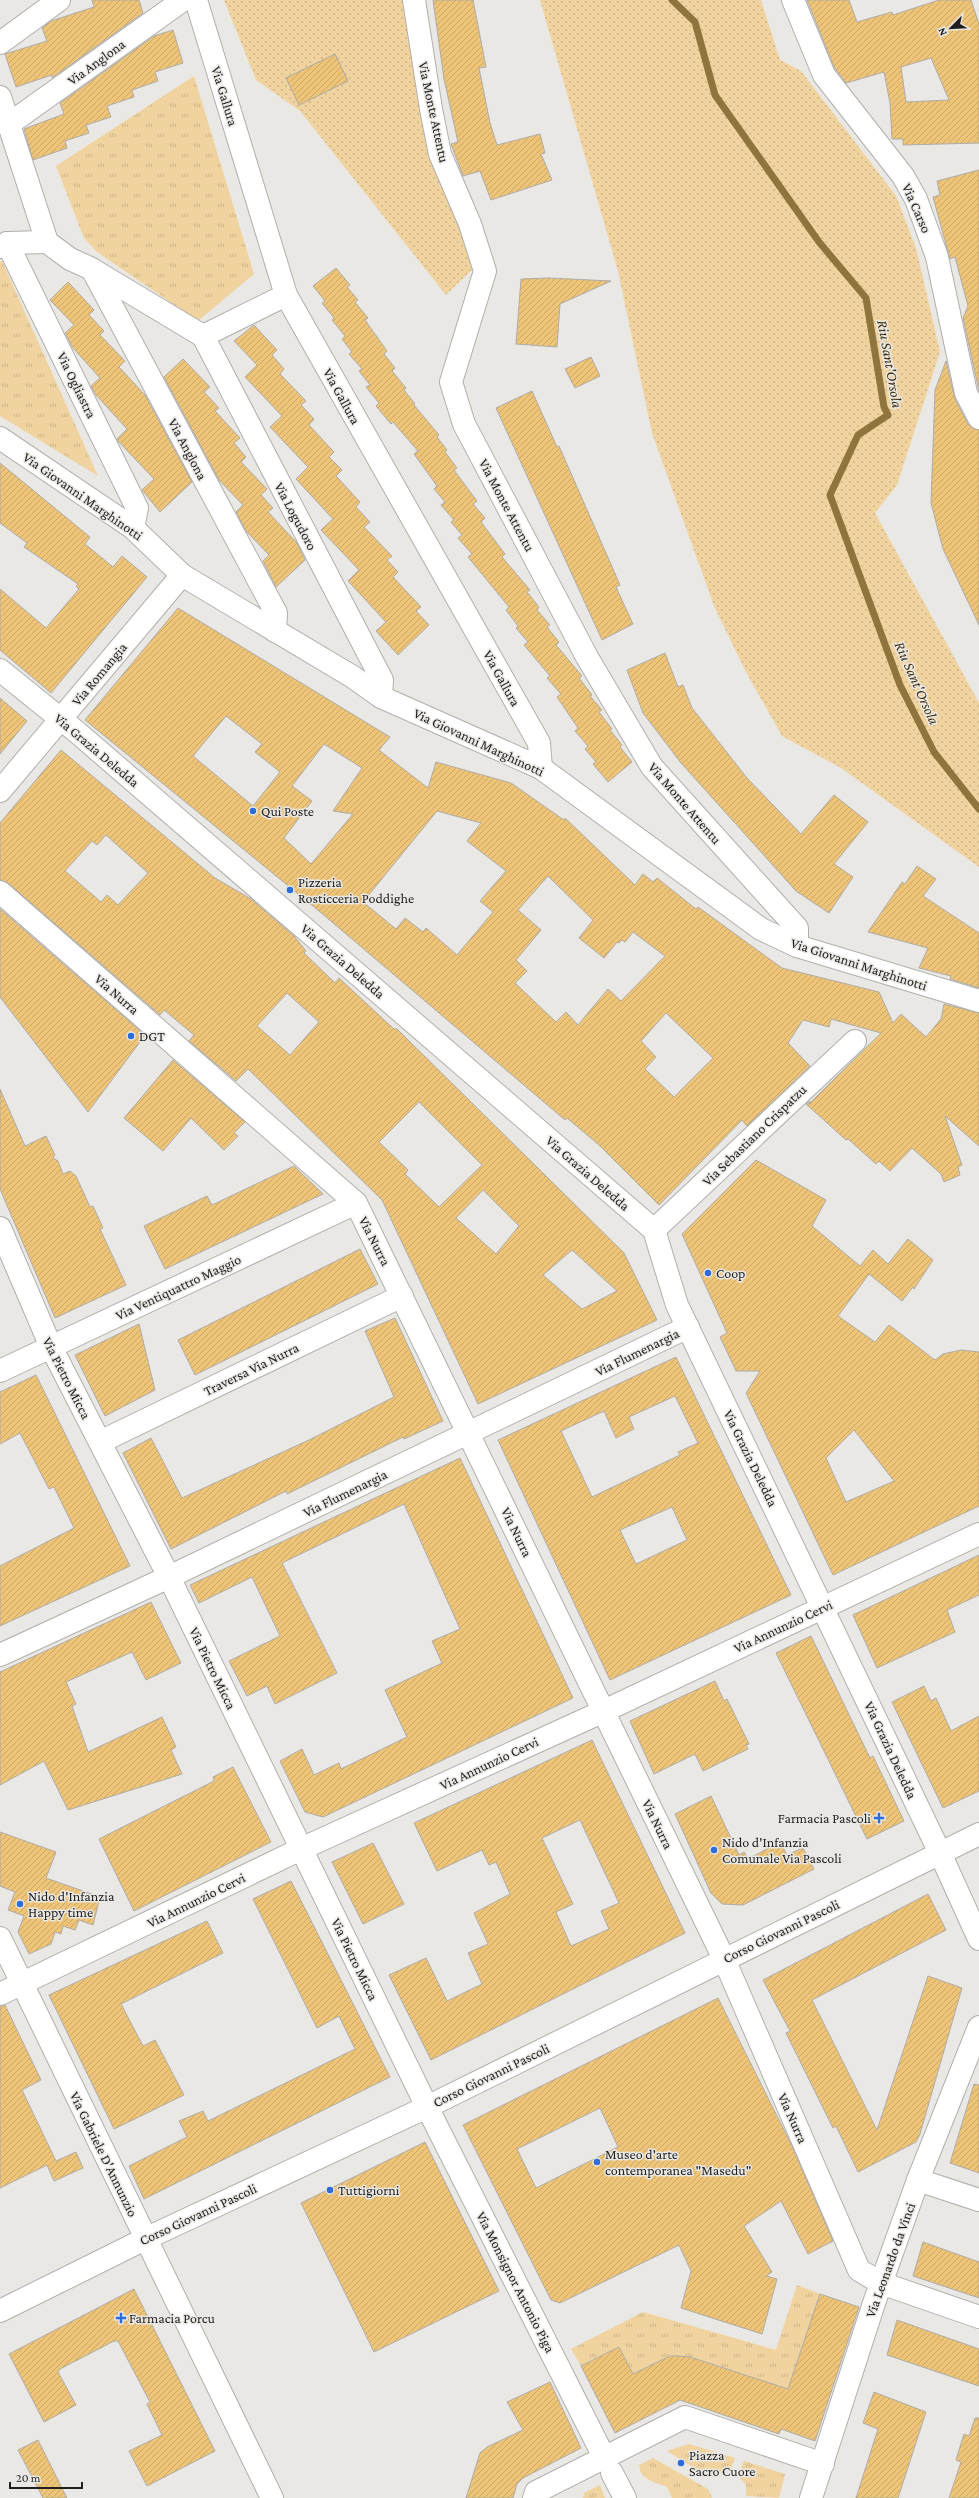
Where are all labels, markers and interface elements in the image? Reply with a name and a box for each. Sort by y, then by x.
north arrow [931,8,971,48]
text: N [935,26,949,38]
street label: Via Anglona [64,35,128,88]
street label: Via Monte Attentu [416,60,453,164]
street label: Via Gallura [208,64,242,128]
street label: Via Carso [899,181,935,235]
water label: Riu Sant'Orsola [874,319,906,409]
street label: Via Ogliastra [54,349,100,421]
street label: Via Gallura [320,365,364,427]
street label: Via Anglona [165,415,211,483]
street label: Via Giovanni Marghinotti [20,449,146,544]
street label: Via Monte Attentu [476,456,538,555]
street label: Via Logudoro [271,479,321,553]
street label: Via Romangia [68,639,130,709]
water label: Riu Sant'Orsola [892,639,942,727]
street label: Via Gallura [480,647,524,709]
street label: Via Giovanni Marghinotti [411,705,547,779]
street label: Via Grazia Deledda [51,710,143,790]
street label: Via Monte Attentu [645,759,725,847]
place label: Qui Poste [261,803,314,819]
marker: Qui Poste [248,806,258,816]
place label: Pizzeria Rosticceria Poddighe [298,874,414,906]
marker: Pizzeria Rosticceria Poddighe [285,885,295,895]
street label: Via Grazia Deledda [298,920,389,1002]
street label: Via Giovanni Marghinotti [789,934,929,994]
street label: Via Nurra [92,970,143,1018]
place label: DGT [139,1028,165,1044]
marker: DGT [126,1031,136,1041]
street label: Via Sebastiano Crispatzu [699,1081,810,1189]
street label: Via Grazia Deledda [543,1132,634,1214]
street label: Via Nurra [356,1214,394,1269]
street label: Via Ventiquattro Maggio [113,1251,243,1323]
place label: Coop [716,1265,745,1281]
marker: Coop [703,1268,713,1278]
street label: Via Flumenargia [592,1325,682,1379]
street label: Via Pietro Micca [40,1334,95,1422]
street label: Traversa Via Nurra [201,1339,302,1399]
street label: Via Grazia Deledda [721,1407,782,1510]
street label: Via Flumenargia [300,1466,390,1520]
street label: Via Nurra [498,1505,536,1560]
street label: Via Annunzio Cervi [731,1596,835,1656]
street label: Via Pietro Micca [186,1624,240,1712]
street label: Via Grazia Deledda [861,1699,921,1802]
street label: Via Annunzio Cervi [437,1733,541,1793]
street label: Via Nurra [639,1797,677,1852]
place label: Farmacia Pascoli [778,1810,871,1826]
marker: Farmacia Pascoli [874,1813,884,1823]
place label: Nido d'Infanzia Comunale Via Pascoli [722,1834,842,1866]
marker: Nido d'Infanzia Comunale Via Pascoli [709,1845,719,1855]
street label: Via Annunzio Cervi [144,1869,248,1931]
place label: Nido d'Infanzia Happy time [28,1888,115,1920]
street label: Corso Giovanni Pascoli [720,1896,842,1966]
marker: Nido d'Infanzia Happy time [15,1899,25,1909]
street label: Via Pietro Micca [328,1915,382,2003]
street label: Corso Giovanni Pascoli [430,2040,552,2110]
street label: Via Gabriele D'Annunzio [67,2089,141,2219]
street label: Via Nurra [775,2090,811,2146]
place label: Museo d'arte contemporanea "Masedu" [605,2146,751,2178]
marker: Museo d'arte contemporanea "Masedu" [592,2157,602,2167]
street label: Corso Giovanni Pascoli [137,2180,259,2248]
place label: Tuttigiorni [338,2182,400,2198]
marker: Tuttigiorni [325,2185,335,2195]
street label: Via Leonardo da Vinci [862,2200,918,2320]
street label: Via Monsignor Antonio Piga [473,2209,559,2356]
place label: Farmacia Porcu [129,2310,216,2326]
marker: Farmacia Porcu [116,2313,126,2323]
place label: Piazza Sacro Cuore [689,2447,755,2479]
marker: Piazza Sacro Cuore [676,2458,686,2468]
scale bar [10,2464,82,2490]
text: 20 m [16,2471,41,2485]

